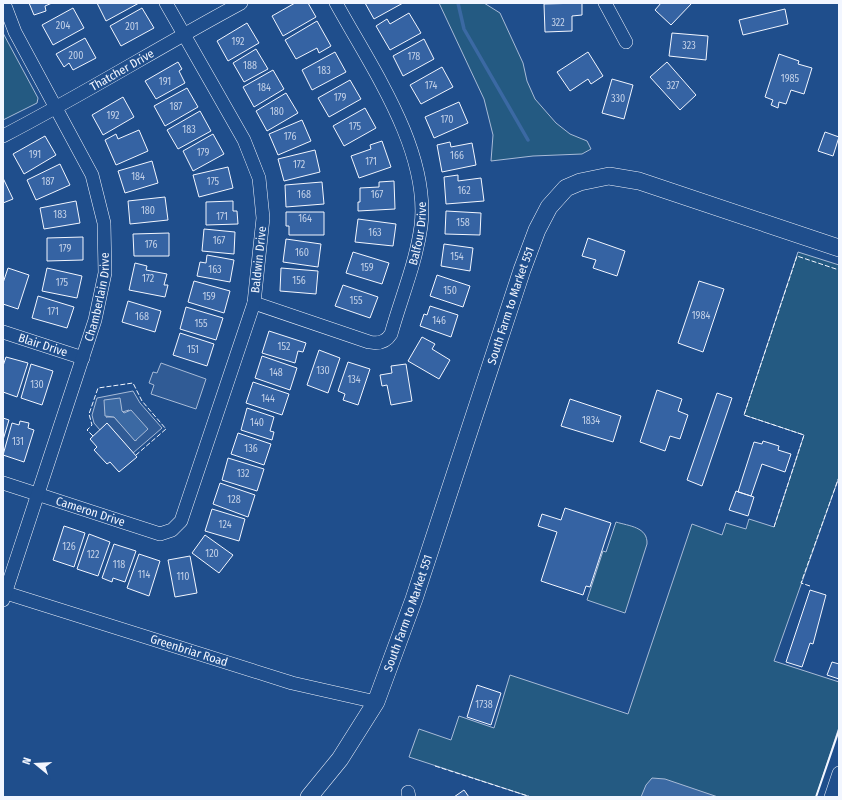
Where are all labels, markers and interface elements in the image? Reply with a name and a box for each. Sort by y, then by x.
house number: 322 [551,17,565,29]
house number: 204 [56,20,70,32]
house number: 201 [125,21,139,33]
house number: 192 [232,36,245,48]
house number: 323 [682,40,696,52]
street label: Thatcher Drive [88,46,156,94]
house number: 200 [69,50,83,62]
house number: 178 [408,51,420,63]
house number: 188 [243,60,257,72]
house number: 183 [317,65,331,77]
house number: 1985 [781,73,800,85]
house number: 191 [159,76,171,88]
house number: 174 [425,80,437,92]
house number: 327 [667,80,679,92]
house number: 184 [257,82,271,94]
house number: 179 [334,92,346,104]
house number: 330 [611,93,625,105]
house number: 187 [170,101,182,113]
house number: 180 [270,106,284,118]
house number: 192 [107,110,120,122]
house number: 170 [440,114,454,126]
house number: 175 [349,121,362,133]
house number: 183 [182,124,196,136]
house number: 176 [284,131,296,143]
house number: 179 [197,147,209,159]
house number: 191 [29,149,41,161]
house number: 166 [450,150,464,162]
house number: 171 [365,156,377,168]
house number: 172 [293,159,306,171]
house number: 184 [131,171,145,183]
house number: 187 [42,176,54,188]
house number: 175 [207,176,220,188]
house number: 162 [457,185,471,197]
house number: 168 [297,189,311,201]
house number: 167 [371,189,383,201]
street label: Balfour Drive [406,201,429,267]
house number: 180 [141,205,155,217]
house number: 183 [53,209,67,221]
house number: 171 [216,211,228,223]
house number: 164 [298,213,312,225]
house number: 158 [456,217,470,229]
street label: Baldwin Drive [248,225,269,294]
house number: 163 [368,227,382,239]
house number: 167 [213,235,225,247]
house number: 176 [145,239,157,251]
house number: 179 [59,243,71,255]
street label: South Farm to Market 551 [484,245,537,366]
house number: 160 [295,247,309,259]
house number: 154 [450,251,464,263]
street label: Chamberlain Drive [81,252,112,343]
house number: 159 [360,262,374,274]
house number: 163 [208,264,222,276]
house number: 172 [142,273,155,285]
house number: 156 [292,275,306,287]
house number: 175 [56,277,69,289]
house number: 150 [443,285,457,297]
house number: 159 [202,291,216,303]
house number: 155 [349,295,363,307]
house number: 171 [47,306,59,318]
house number: 1984 [692,310,710,322]
house number: 168 [135,311,149,323]
house number: 146 [432,315,446,327]
house number: 155 [194,318,208,330]
street label: Blair Drive [16,330,69,360]
house number: 152 [278,341,291,353]
house number: 151 [187,344,199,356]
house number: 130 [316,365,330,377]
house number: 148 [269,367,283,379]
house number: 134 [347,374,361,386]
house number: 130 [30,379,44,391]
house number: 144 [261,393,275,405]
house number: 1834 [582,415,600,427]
house number: 140 [250,417,264,429]
house number: 131 [12,436,24,448]
house number: 136 [244,443,258,455]
house number: 132 [237,468,250,480]
street label: Cameron Drive [54,494,127,529]
house number: 128 [227,494,241,506]
house number: 124 [219,519,232,531]
house number: 126 [62,541,76,553]
house number: 120 [205,548,219,560]
house number: 122 [87,549,100,561]
street label: South Farm to Market 551 [381,553,435,673]
house number: 118 [113,559,125,571]
house number: 114 [138,569,150,581]
house number: 110 [177,571,189,583]
street label: Greenbriar Road [149,632,229,669]
house number: 1738 [475,699,493,711]
north arrow [16,744,56,784]
text: N [20,756,34,766]

